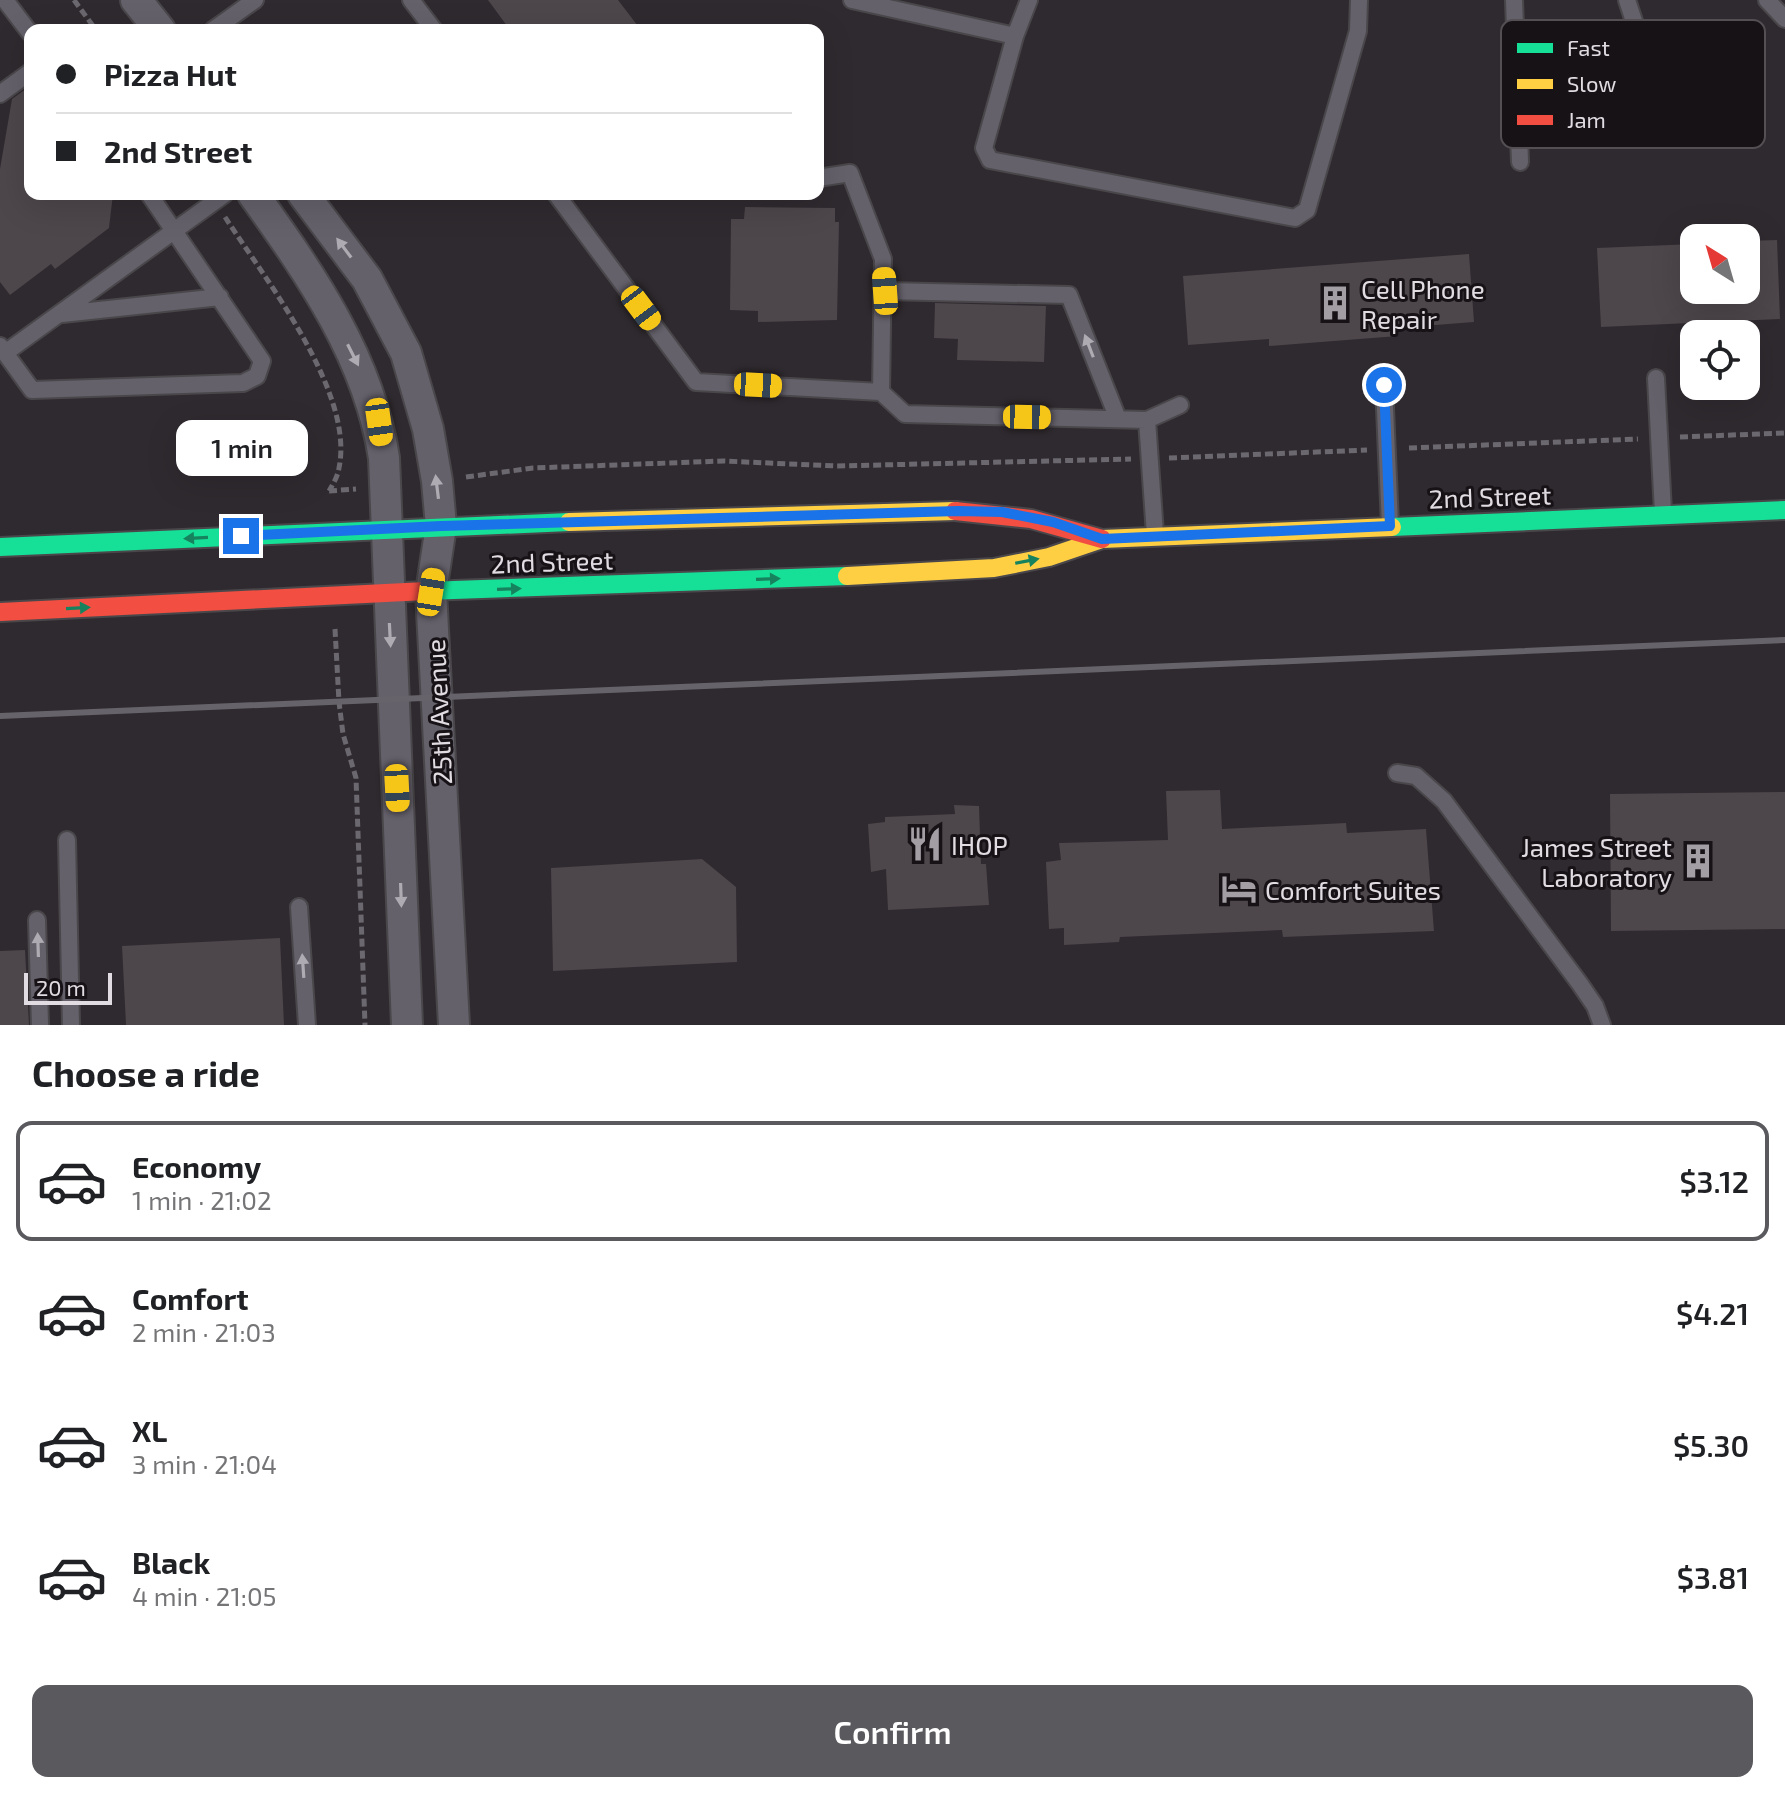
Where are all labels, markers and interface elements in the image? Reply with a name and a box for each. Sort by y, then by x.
legend [1501,20,1765,148]
text: Fast [1567,34,1610,60]
text: Pizza Hut [104,56,237,92]
text: Slow [1567,70,1616,96]
text: Jam [1567,106,1606,132]
text: 2nd Street [104,133,252,169]
north arrow [1680,224,1760,304]
map controls [1680,224,1760,400]
one-way arrow [336,237,352,259]
car [871,266,899,316]
place label: Cell Phone Repair [1361,273,1485,334]
car [617,282,665,334]
building icon: Cell Phone Repair [1316,284,1354,322]
button: locate [1680,320,1760,400]
one-way arrow [1082,334,1095,358]
one-way arrow [347,343,360,366]
route start [1366,367,1402,403]
car [733,372,783,398]
car [364,397,394,447]
car [1003,405,1051,429]
callout: 1 min [175,420,307,476]
text: 1 min [211,432,273,463]
one-way arrow [430,474,443,499]
street label: 2nd Street [1428,478,1552,514]
route end [223,518,259,554]
one-way arrow [183,532,208,545]
street label: 2nd Street [490,543,614,579]
one-way arrow [1015,555,1040,567]
car [415,566,447,618]
one-way arrow [756,573,781,586]
one-way arrow [497,583,522,596]
one-way arrow [66,601,91,614]
one-way arrow [384,623,397,648]
street label: 25th Avenue [419,638,457,786]
car [384,763,410,813]
restaurant icon: IHOP [906,825,944,863]
place label: IHOP [951,829,1008,860]
place label: James Street Laboratory [1521,831,1672,892]
building icon: James Street Laboratory [1679,842,1717,880]
hotel icon: Comfort Suites [1220,870,1258,908]
place label: Comfort Suites [1265,874,1441,905]
one-way arrow [395,883,408,908]
one-way arrow [31,931,44,957]
one-way arrow [296,953,309,978]
scale bar [24,969,112,1005]
text: 20 m [36,974,86,1000]
text: Choose a ride [32,1051,260,1094]
icon: car [36,1145,108,1217]
text: Economy [132,1148,261,1184]
text: $3.12 [1679,1163,1749,1199]
text: 1 min · 21:02 [132,1184,272,1215]
icon: car [36,1277,108,1349]
text: Comfort [132,1280,249,1316]
text: $4.21 [1676,1295,1749,1331]
text: 2 min · 21:03 [132,1316,276,1347]
icon: car [36,1409,108,1481]
text: XL [132,1412,167,1448]
text: $5.30 [1673,1427,1749,1463]
text: 3 min · 21:04 [132,1448,277,1479]
icon: car [36,1541,108,1613]
text: Black [132,1544,210,1580]
text: $3.81 [1677,1559,1749,1595]
text: 4 min · 21:05 [132,1580,277,1611]
button: Confirm [32,1685,1753,1777]

